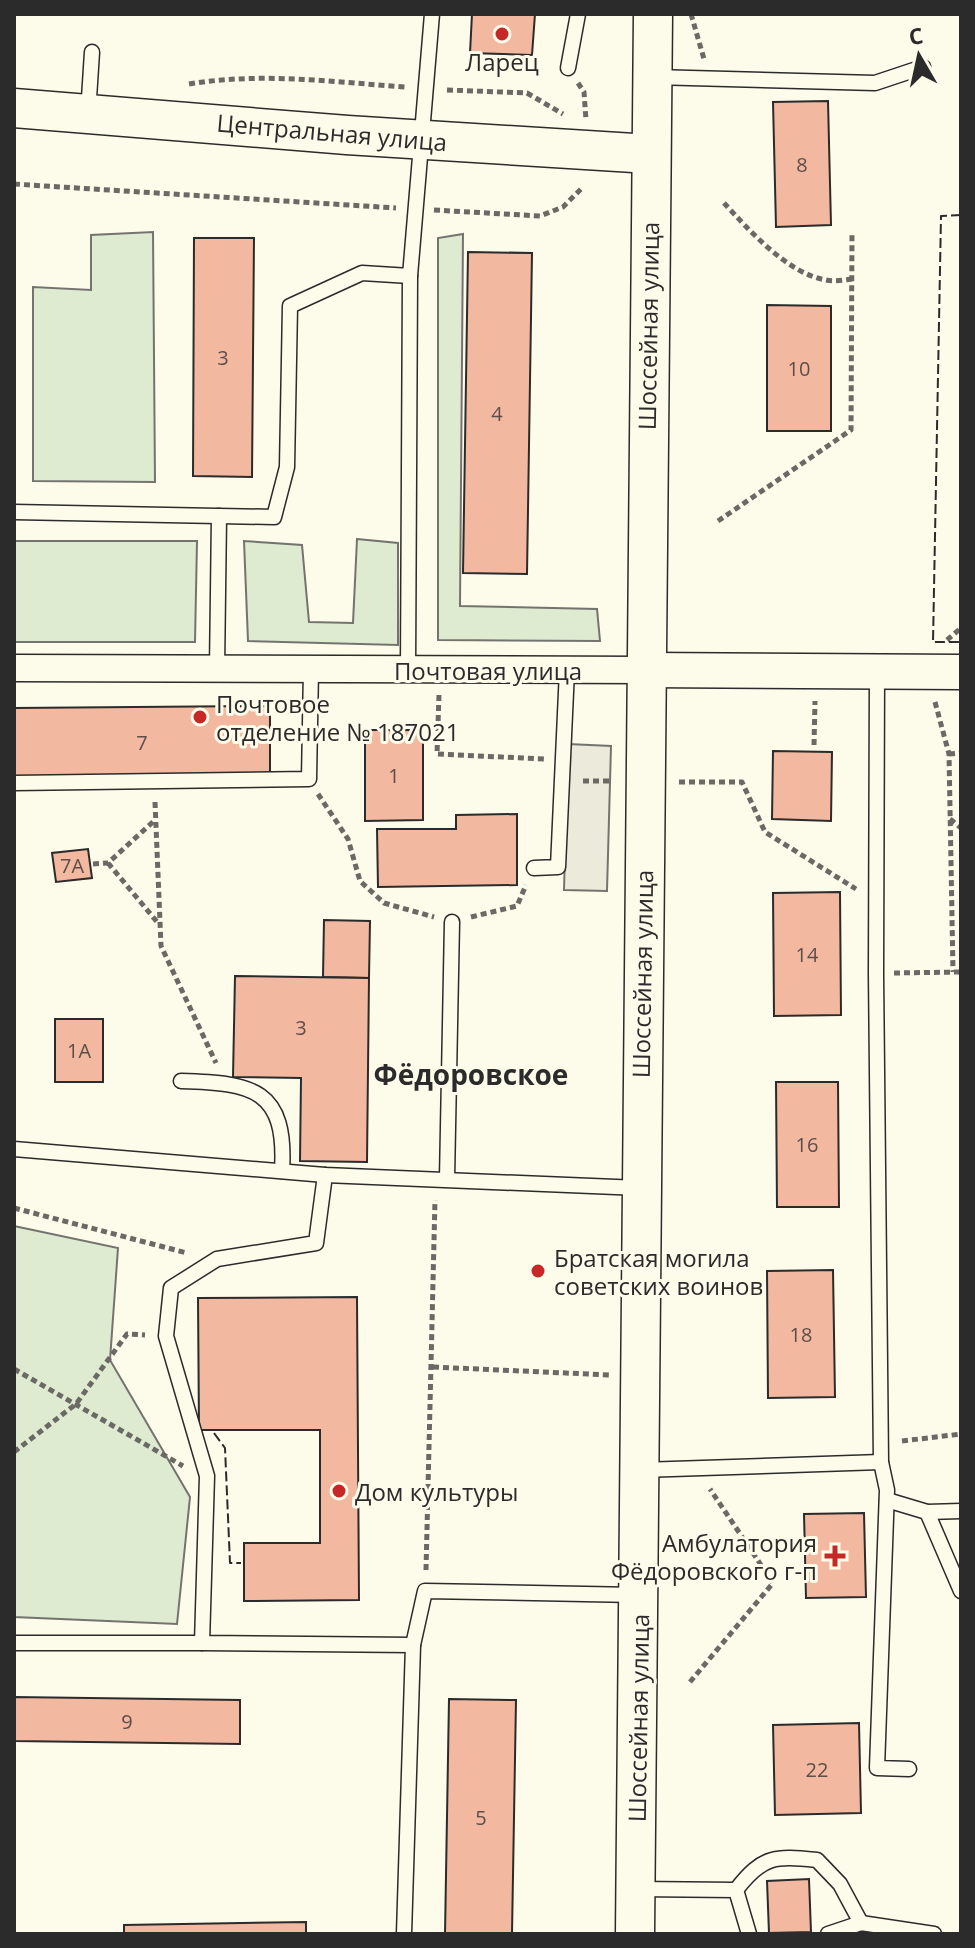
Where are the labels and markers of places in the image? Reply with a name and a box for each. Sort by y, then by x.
marker: Ларец [493,25,511,43]
place label: Ларец [465,45,539,78]
place label: Почтовое отделение № 187021 [216,687,459,748]
marker: Почтовое отделение № 187021 [191,708,209,726]
place label: Братская могила советских воинов [554,1241,763,1302]
marker: Братская могила советских воинов [529,1262,547,1280]
place label: Дом культуры [355,1475,518,1508]
marker: Дом культуры [330,1482,348,1500]
place label: Амбулатория Фёдоровского г-п [611,1526,817,1587]
marker: Амбулатория Фёдоровского г-п [824,1545,846,1567]

